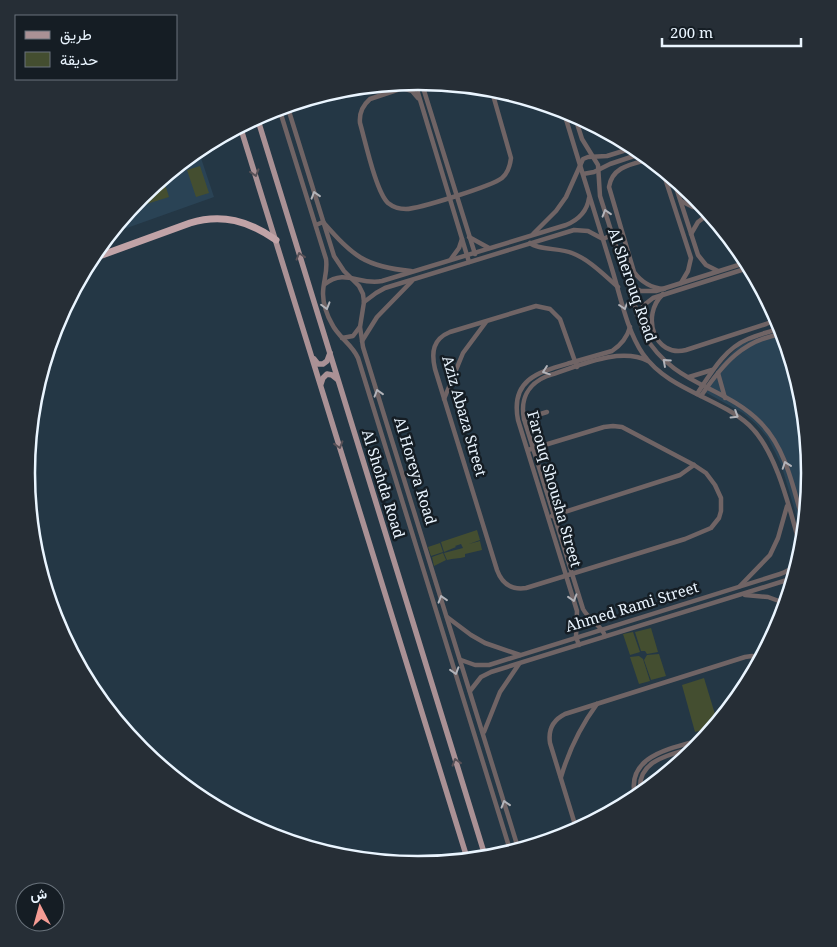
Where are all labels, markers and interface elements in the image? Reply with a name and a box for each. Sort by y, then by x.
legend [15,15,178,80]
scale bar [662,15,801,47]
text: 200 m [670,22,713,42]
text: طريق [60,24,92,45]
text: حديقة [60,49,98,69]
one-way arrow [249,168,259,176]
one-way arrow [311,191,321,199]
one-way arrow [601,210,611,218]
street label: Al Sherouq Road [604,225,662,344]
one-way arrow [295,252,305,261]
one-way arrow [320,302,330,310]
one-way arrow [618,302,628,310]
street label: Aziz Abaza Street [438,353,492,478]
one-way arrow [662,359,671,368]
one-way arrow [542,365,551,375]
one-way arrow [373,390,383,398]
street label: Farouq Shousha Street [523,408,587,569]
one-way arrow [729,409,738,418]
street label: Al Horeya Road [390,414,442,527]
street label: Al Shohda Road [358,427,410,541]
one-way arrow [334,440,344,448]
one-way arrow [781,461,791,470]
street label: Ahmed Rami Street [563,576,701,636]
one-way arrow [567,594,577,602]
one-way arrow [437,595,447,603]
one-way arrow [449,666,459,675]
one-way arrow [452,759,462,767]
one-way arrow [501,801,511,809]
north arrow [15,882,65,932]
text: ش [29,883,48,904]

